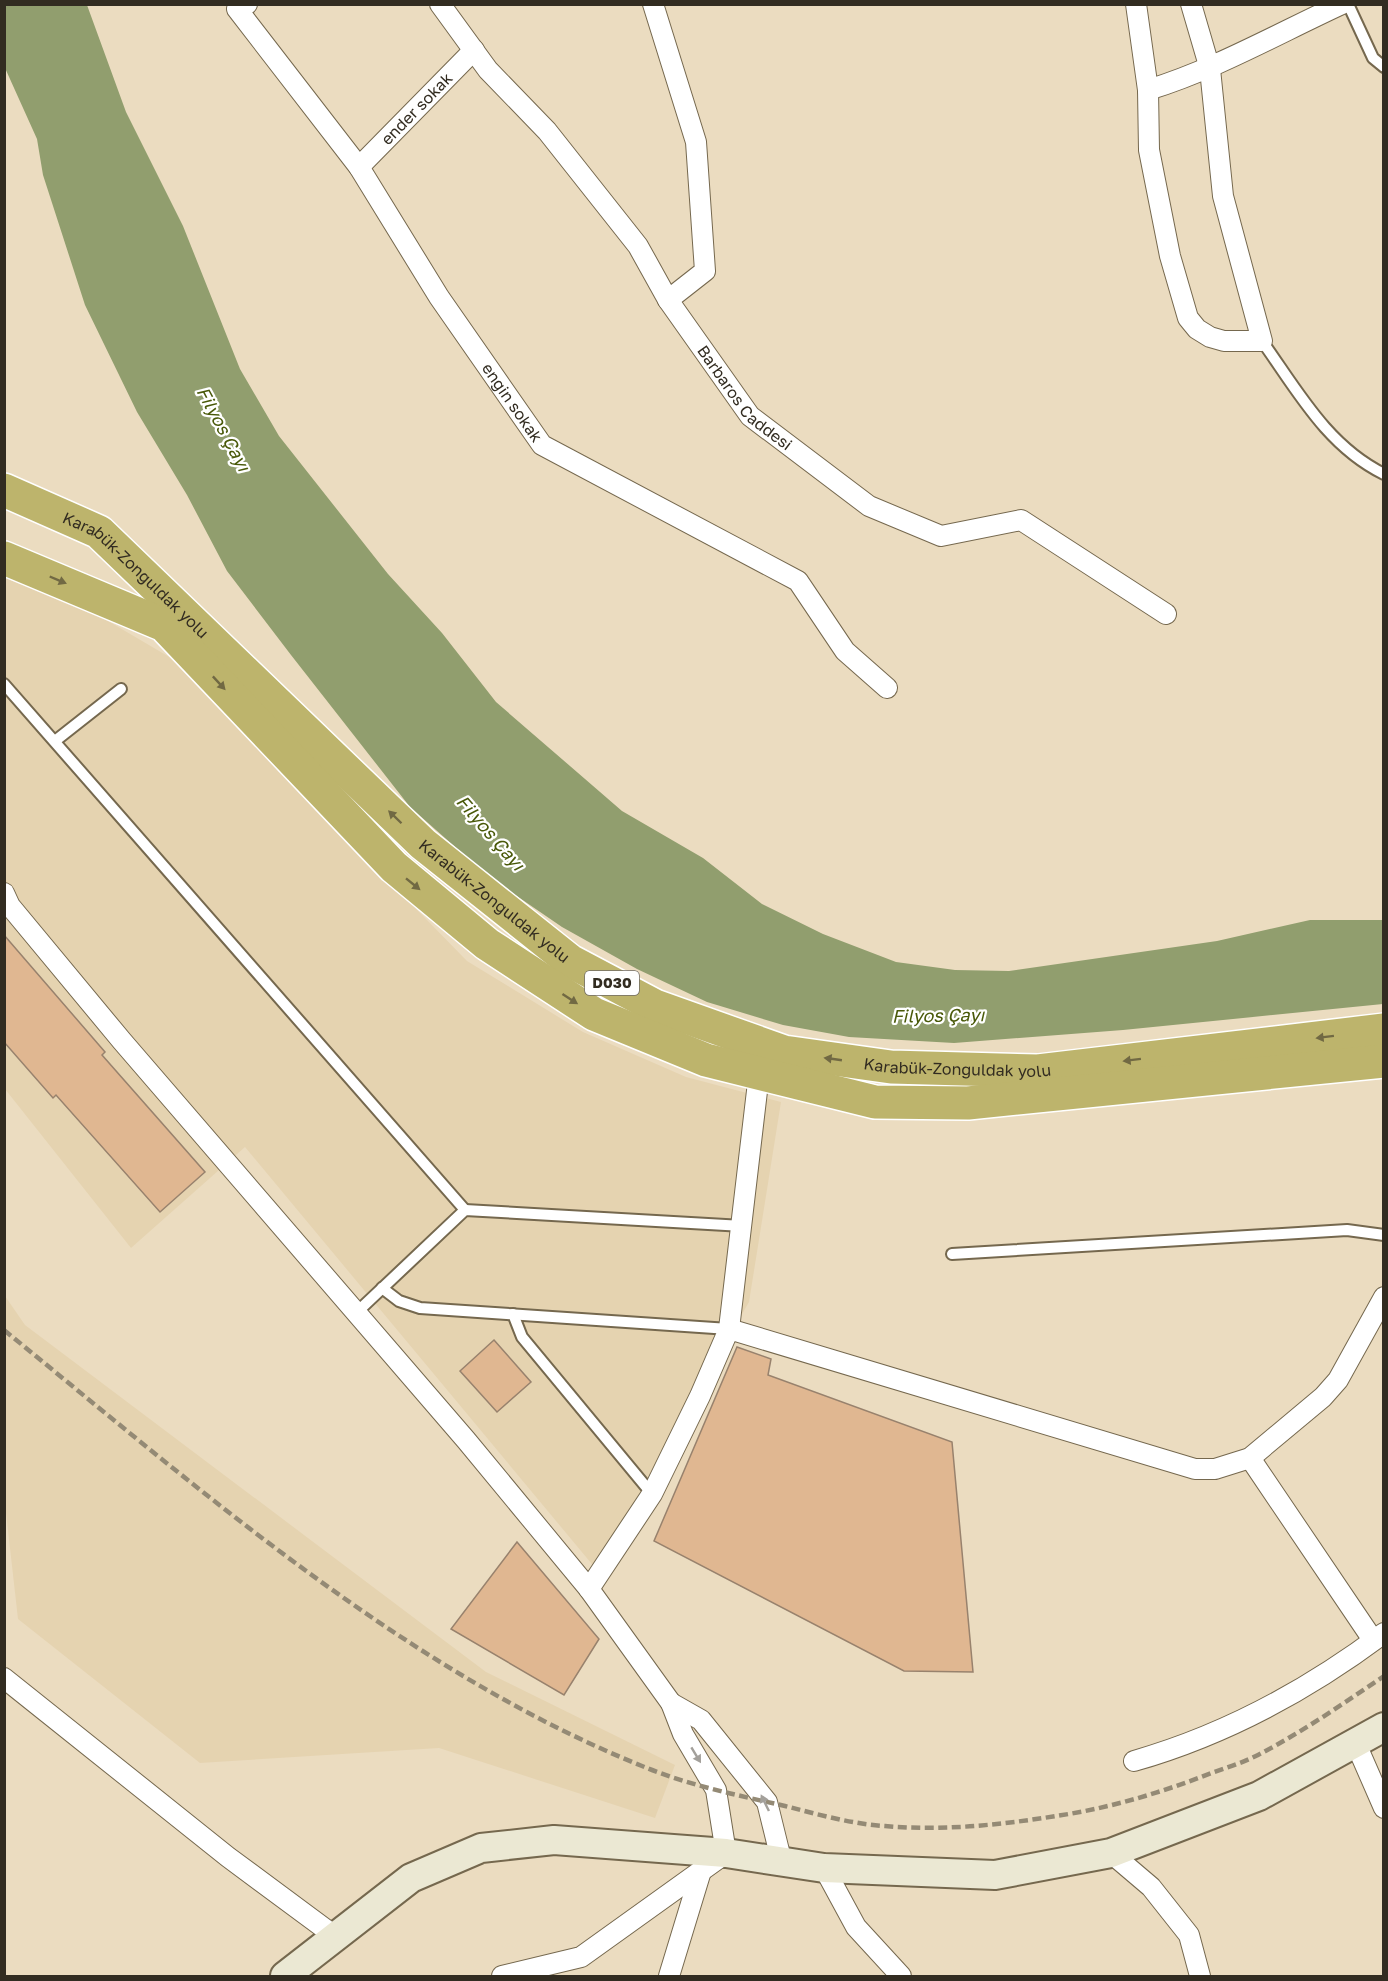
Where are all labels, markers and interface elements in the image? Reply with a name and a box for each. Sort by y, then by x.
street label: ender sokak [377,68,456,149]
street label: Barbaros Caddesi [693,341,796,454]
street label: engin sokak [478,359,547,446]
water label: Filyos Çayı [192,383,256,476]
street label: Karabük-Zonguldak yolu [60,507,213,642]
one-way arrow [50,576,67,585]
one-way arrow [212,676,226,690]
water label: Filyos Çayı [452,790,530,875]
one-way arrow [388,810,402,824]
street label: Karabük-Zonguldak yolu [415,835,574,967]
one-way arrow [405,877,421,890]
road number: D030 [585,971,639,995]
one-way arrow [562,993,579,1004]
water label: Filyos Çayı [892,1003,986,1027]
one-way arrow [1316,1032,1335,1042]
street label: Karabük-Zonguldak yolu [862,1053,1052,1081]
one-way arrow [823,1054,842,1063]
one-way arrow [1122,1055,1141,1065]
one-way arrow [690,1747,701,1763]
one-way arrow [760,1794,770,1811]

